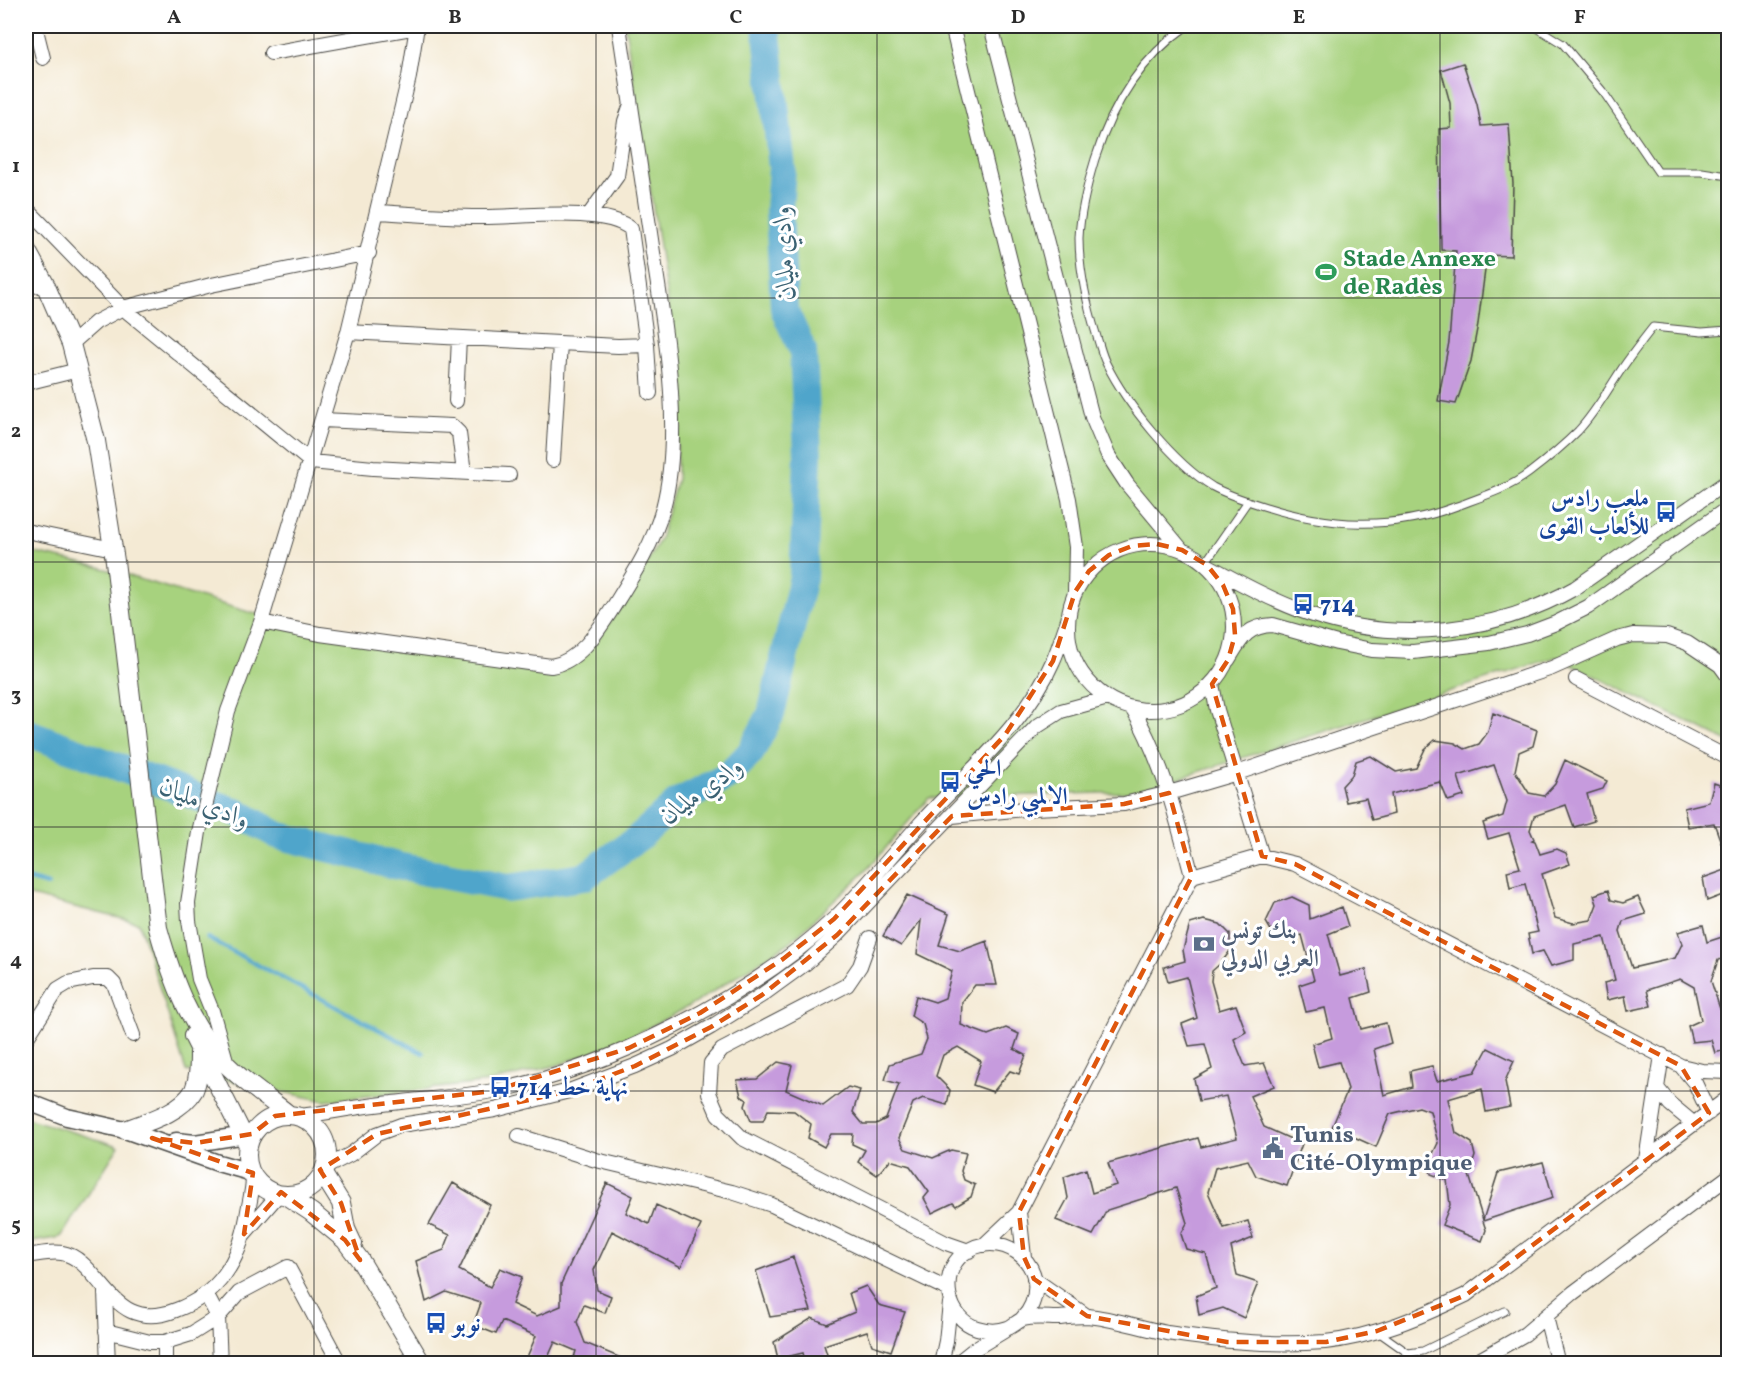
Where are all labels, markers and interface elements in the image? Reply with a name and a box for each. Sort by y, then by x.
text: A [167,4,181,32]
text: B [448,4,462,32]
text: C [730,4,743,32]
text: D [1011,4,1025,32]
text: E [1293,4,1305,32]
text: F [1574,4,1586,32]
text: 1 [12,153,20,181]
water label: وادي مليان [765,205,806,301]
place label: Stade Annexe de Radès [1343,243,1496,305]
sports icon: Stade Annexe de Radès [1314,260,1338,284]
text: 2 [11,418,21,446]
place label: ملعب رادس للألعاب القوى [1539,483,1649,545]
bus stop icon: ملعب رادس للألعاب القوى [1654,500,1678,524]
place label: 714 [1320,589,1356,623]
bus stop icon: 714 [1291,592,1315,616]
text: 3 [11,682,21,710]
water label: وادي مليان [653,749,752,835]
place label: الحي الالمبي رادس [967,753,1068,818]
water label: وادي مليان [153,769,255,840]
bus stop icon: الحي الالمبي رادس [938,770,962,794]
place label: بنك تونس العربي الدولي [1220,915,1319,977]
bank icon: بنك تونس العربي الدولي [1192,932,1216,956]
text: 4 [10,947,22,975]
place label: نهاية خط 714 [517,1072,628,1106]
bus stop icon: نهاية خط 714 [488,1075,512,1099]
place label: Tunis Cité-Olympique [1290,1119,1473,1181]
public building icon: Tunis Cité-Olympique [1261,1136,1285,1160]
text: 5 [11,1212,21,1240]
place label: نوبو [450,1308,481,1342]
bus stop icon: نوبو [424,1311,448,1335]

